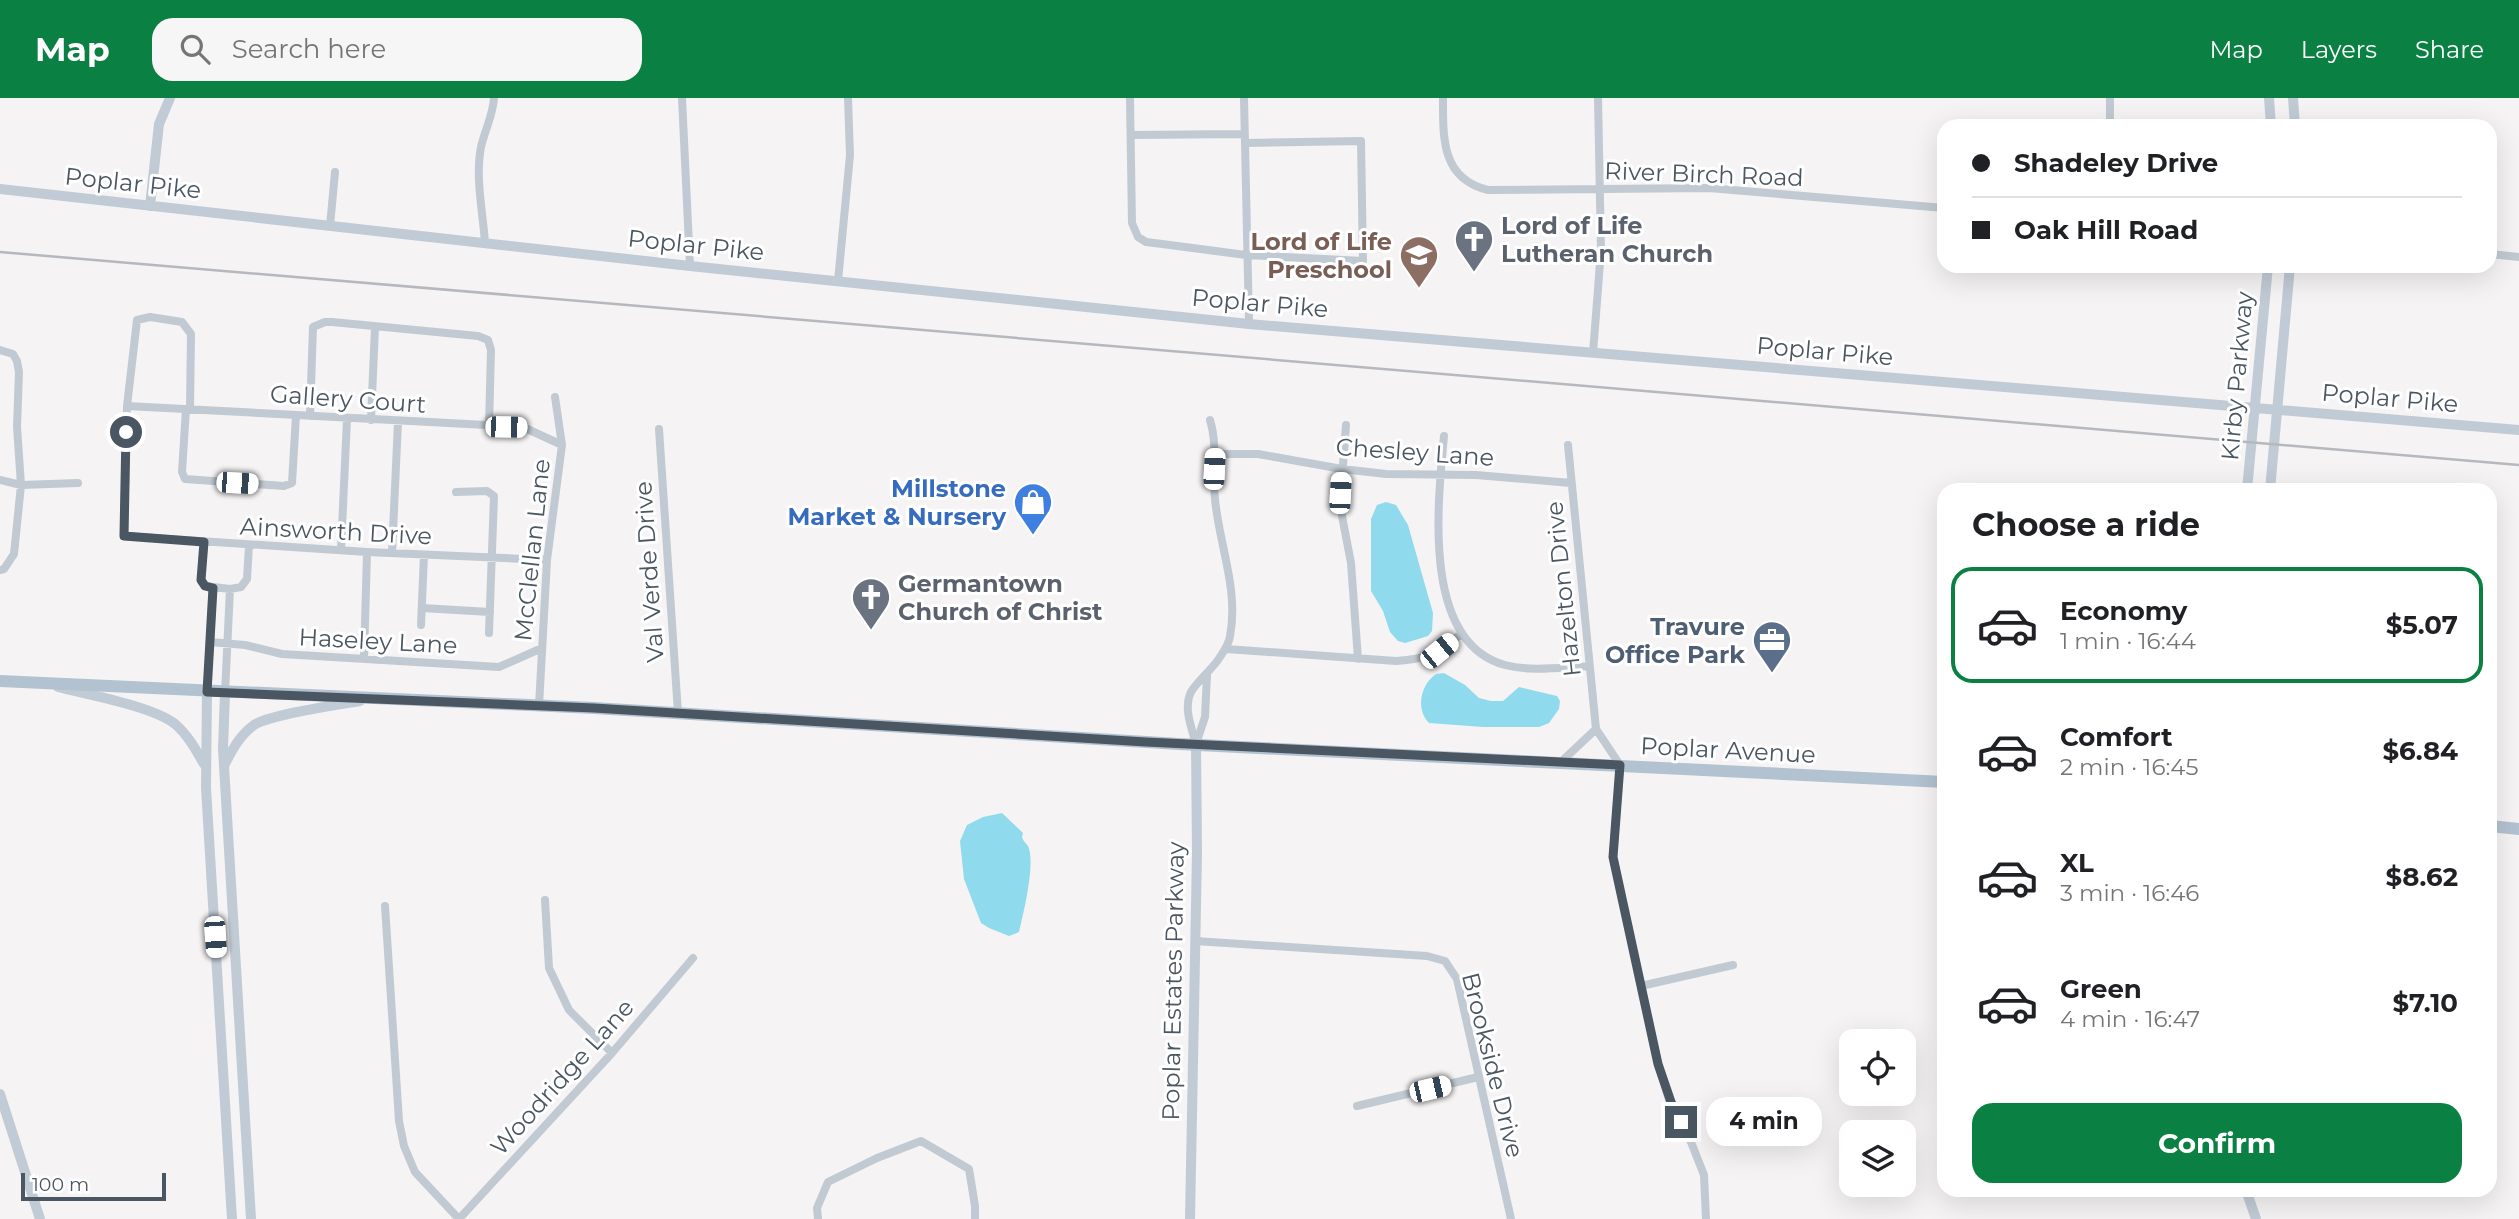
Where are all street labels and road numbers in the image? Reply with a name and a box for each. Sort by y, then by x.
street label: River Birch Road [1604,156,1804,192]
street label: Poplar Pike [63,161,203,205]
street label: Poplar Pike [626,223,766,267]
street label: Poplar Pike [1191,283,1329,323]
street label: Kirby Parkway [2215,290,2259,462]
street label: Poplar Pike [1756,331,1894,371]
street label: Poplar Pike [2321,378,2459,418]
street label: Gallery Court [269,379,427,419]
street label: Chesley Lane [1335,432,1495,472]
street label: McClellan Lane [508,457,556,643]
street label: Val Verde Drive [628,480,670,664]
street label: Hazelton Drive [1539,500,1587,678]
street label: Ainsworth Drive [239,511,433,551]
street label: Haseley Lane [298,622,458,660]
street label: Poplar Avenue [1640,731,1816,769]
street label: Poplar Estates Parkway [1156,841,1190,1121]
street label: Brookside Drive [1456,970,1530,1160]
street label: Woodridge Lane [484,993,640,1161]

